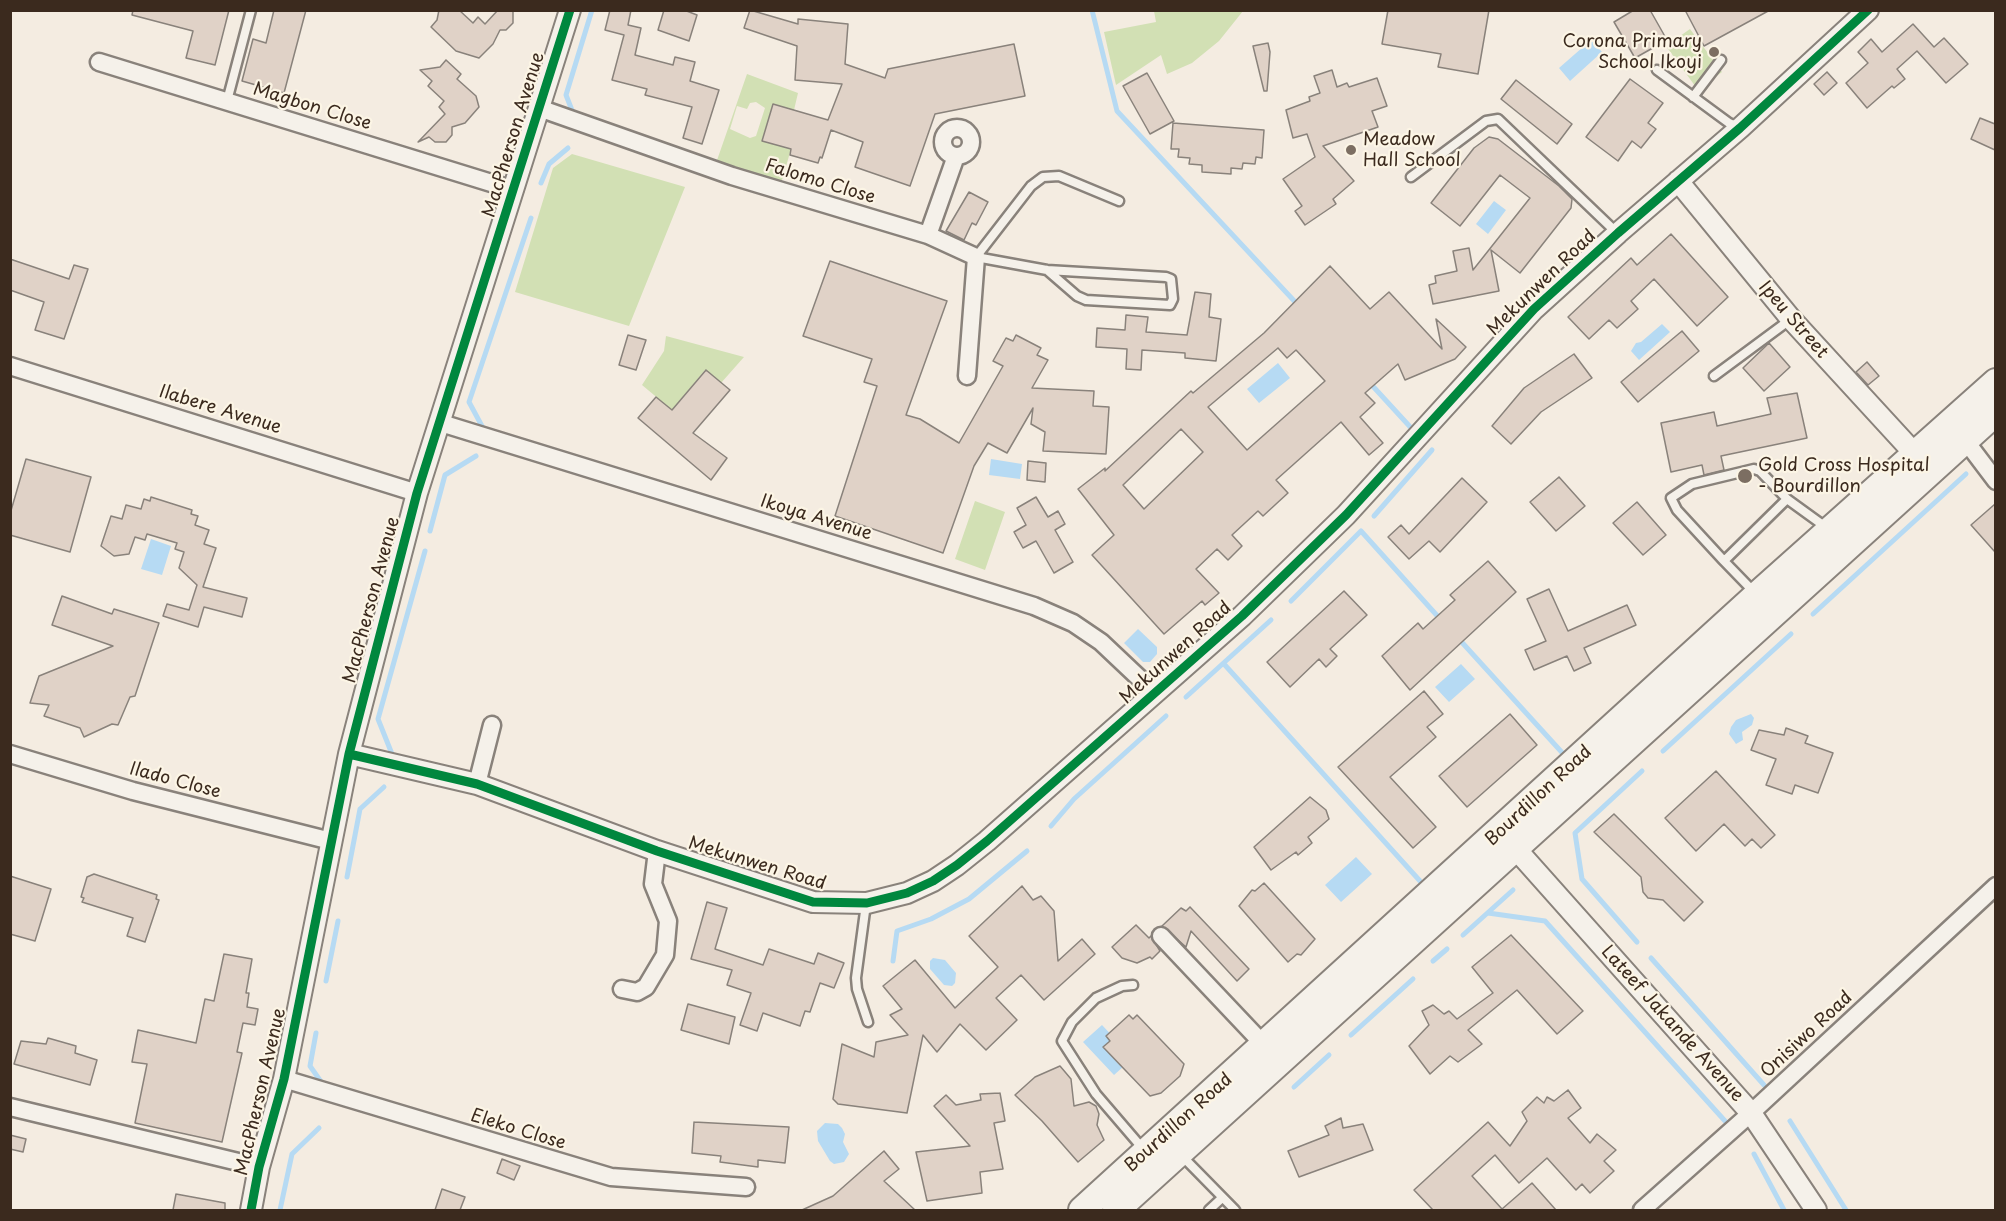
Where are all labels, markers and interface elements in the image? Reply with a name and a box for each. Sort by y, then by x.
place label: Corona Primary School Ikoyi [1563,31,1702,74]
marker: Corona Primary School Ikoyi [1707,45,1721,59]
street label: MacPherson Avenue [479,50,549,220]
street label: Magbon Close [250,79,374,135]
place label: Meadow Hall School [1363,129,1461,172]
marker: Meadow Hall School [1344,143,1358,157]
street label: Falomo Close [762,155,878,209]
street label: Mekunwen Road [1483,226,1601,340]
street label: Ipeu Street [1754,277,1832,363]
street label: Ilabere Avenue [156,381,284,439]
place label: Gold Cross Hospital - Bourdillon [1758,455,1930,498]
marker: Gold Cross Hospital - Bourdillon [1736,467,1754,485]
street label: Ikoya Avenue [758,491,874,545]
street label: MacPherson Avenue [339,514,405,686]
street label: Mekunwen Road [1116,597,1236,709]
street label: Bourdillon Road [1481,741,1597,851]
street label: Ilado Close [127,758,223,804]
street label: Mekunwen Road [686,833,828,895]
street label: Lateef Jakande Avenue [1596,942,1748,1106]
street label: Onisiwo Road [1757,987,1857,1083]
street label: MacPherson Avenue [231,1006,291,1178]
street label: Bourdillon Road [1121,1069,1237,1177]
street label: Eleko Close [468,1105,568,1155]

